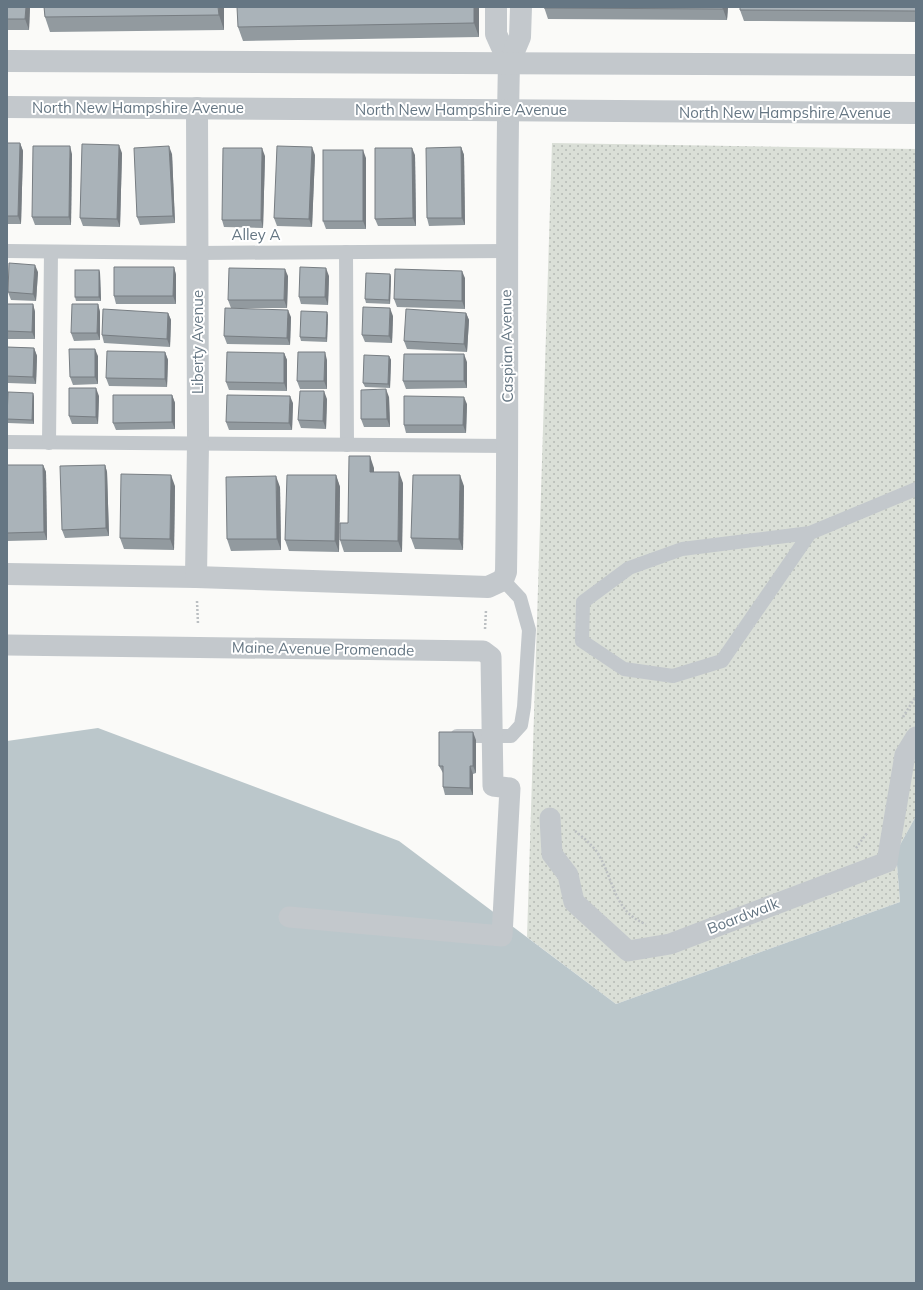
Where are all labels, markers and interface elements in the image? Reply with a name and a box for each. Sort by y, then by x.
street label: North New Hampshire Avenue [32,98,244,117]
street label: North New Hampshire Avenue [355,100,567,119]
street label: North New Hampshire Avenue [679,103,891,122]
street label: Alley A [231,225,281,244]
street label: Caspian Avenue [496,289,517,403]
street label: Liberty Avenue [188,290,207,394]
street label: Maine Avenue Promenade [232,637,414,660]
street label: Boardwalk [704,893,782,938]

